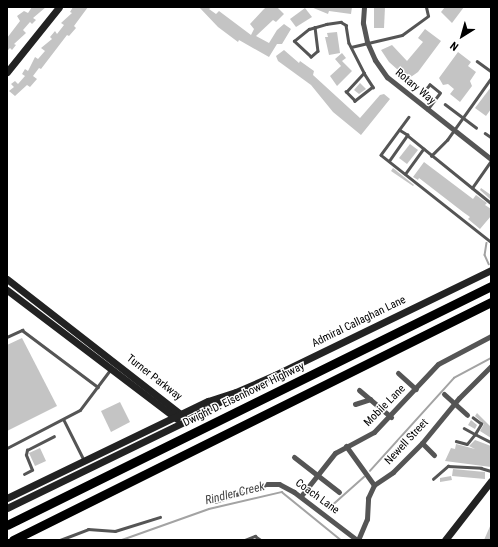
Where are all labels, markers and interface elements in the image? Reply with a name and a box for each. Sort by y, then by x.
north arrow [442,16,482,56]
text: N [448,39,461,53]
street label: Rotary Way [392,66,438,108]
street label: Admiral Callaghan Lane [310,294,408,350]
street label: Turner Parkway [124,352,184,404]
street label: Dwight D. Eisenhower Highway [181,360,307,430]
street label: Mobile Lane [362,383,408,429]
street label: Newell Street [383,416,431,468]
street label: Coach Lane [293,477,341,517]
water label: Rindler Creek [204,480,266,508]

